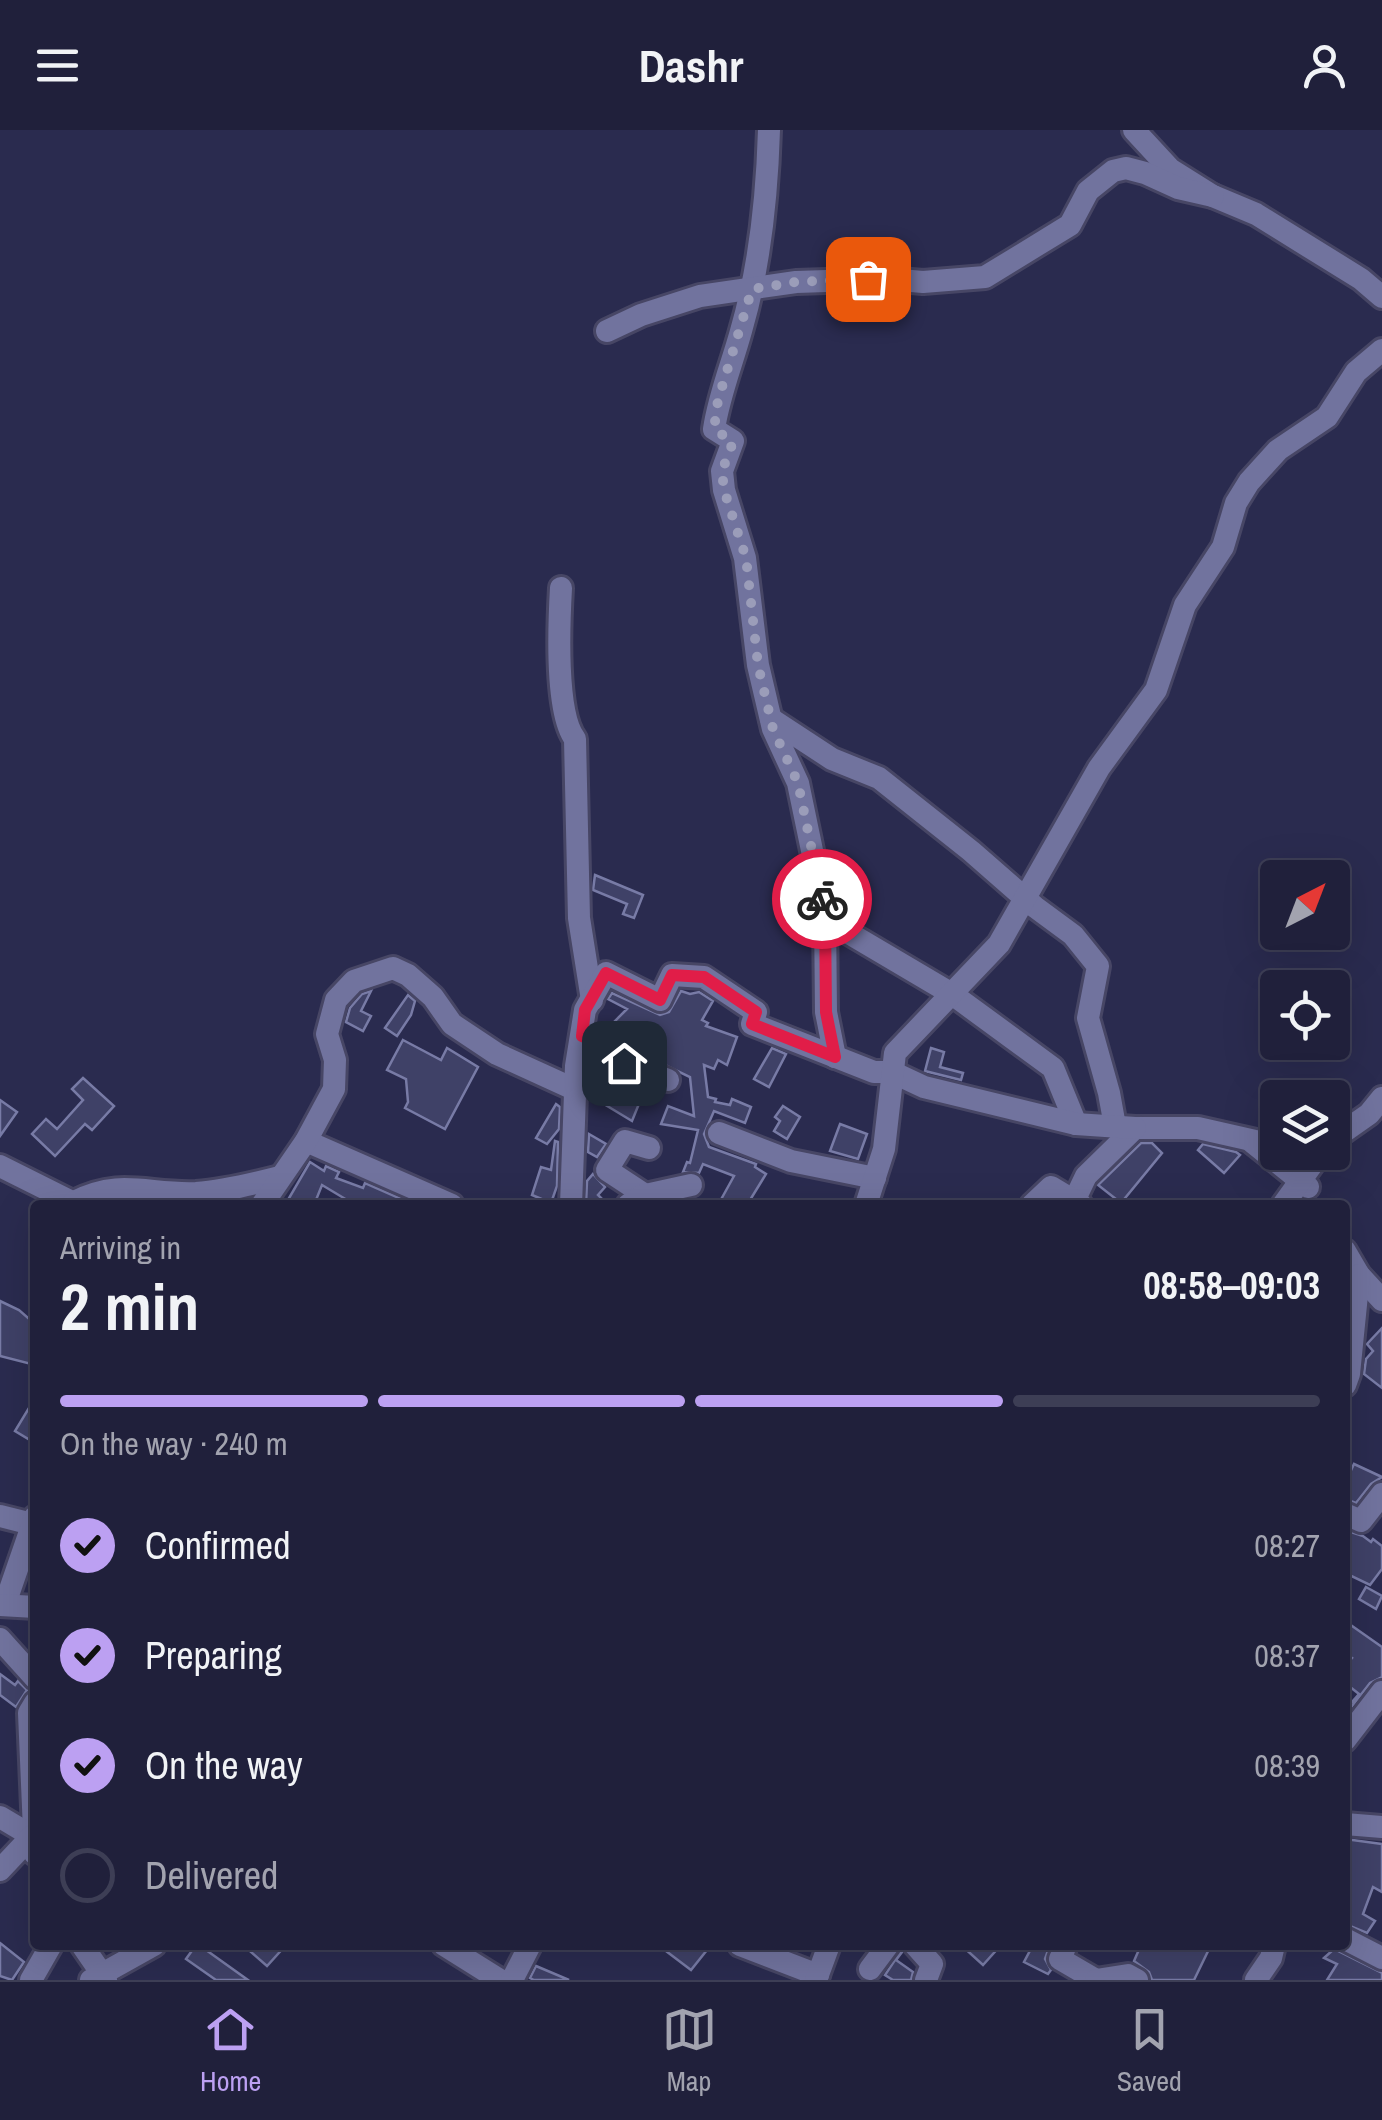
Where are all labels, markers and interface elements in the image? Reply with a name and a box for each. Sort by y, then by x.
text: Dashr [639,35,743,96]
icon: menu [30,38,85,93]
icon: person [1297,38,1352,93]
pin [826,237,911,322]
icon: bag [841,252,896,307]
courier [772,849,872,949]
north arrow [1260,860,1350,950]
map controls [1260,860,1350,1170]
icon: bike [795,872,850,927]
button: locate [1260,970,1350,1060]
pin [582,1021,667,1106]
icon: home [597,1036,652,1091]
button: layers [1260,1080,1350,1170]
text: Arriving in [60,1226,181,1269]
text: 08:58–09:03 [1143,1260,1320,1311]
text: 2 min [60,1263,199,1350]
text: On the way · 240 m [60,1422,288,1465]
icon: check [60,1518,115,1573]
text: Confirmed [145,1520,290,1571]
text: 08:27 [1254,1524,1320,1567]
icon: check [60,1628,115,1683]
text: Preparing [145,1630,282,1681]
text: 08:37 [1254,1634,1320,1677]
icon: check [60,1738,115,1793]
text: On the way [145,1740,303,1791]
text: 08:39 [1254,1744,1320,1787]
text: Delivered [145,1850,278,1901]
tab: Home [200,2002,261,2100]
tab: Map [662,2002,717,2100]
tab: Saved [1117,2002,1182,2100]

